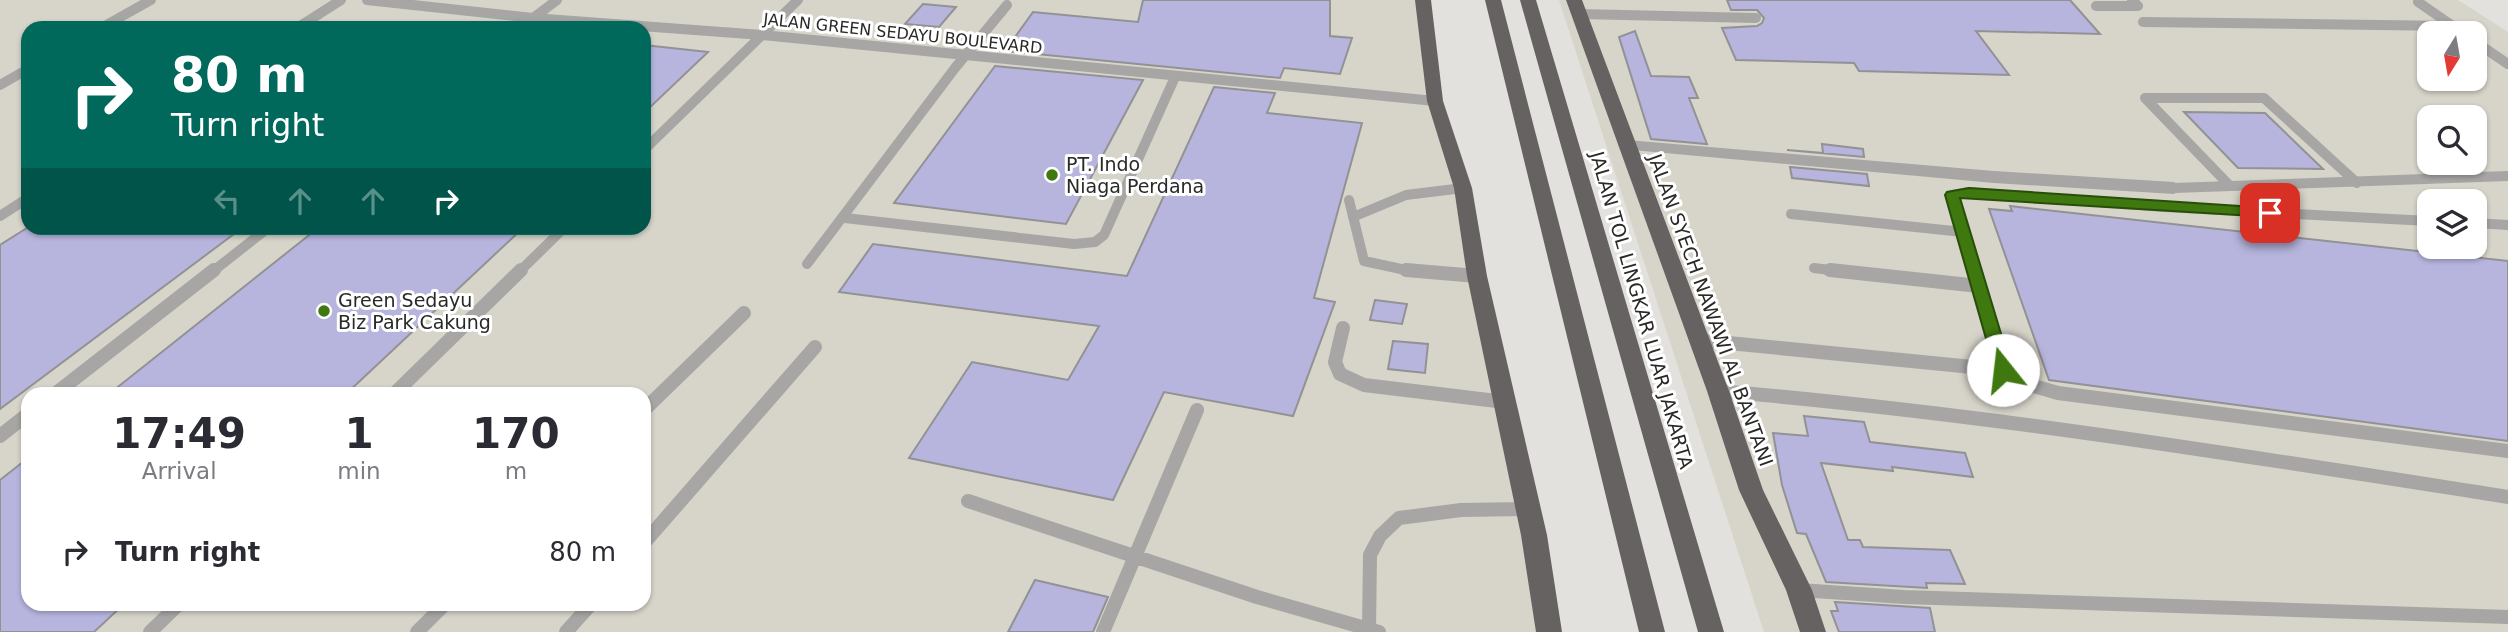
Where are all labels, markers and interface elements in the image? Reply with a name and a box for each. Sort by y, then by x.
street label: JALAN GREEN SEDAYU BOULEVARD [762,9,1043,58]
north arrow [2417,21,2487,91]
map controls [2417,21,2487,259]
text: 80 m [171,47,307,104]
icon: right [56,49,147,140]
button: search [2417,105,2487,175]
text: Turn right [171,106,324,144]
street label: JALAN TOL LINGKAR LUAR JAKARTA [1586,148,1698,471]
street label: JALAN SYECH NAWAWI AL BANTANI [1644,150,1778,469]
place label: PT. Indo Niaga Perdana [1066,153,1204,197]
marker: PT. Indo Niaga Perdana [1044,167,1060,183]
icon: left [208,182,246,220]
icon: ahead [281,182,319,220]
icon: ahead [354,182,392,220]
icon: right [427,182,465,220]
pin [2240,183,2300,243]
button: layers [2417,189,2487,259]
icon: arrive [2251,194,2289,232]
place label: Green Sedayu Biz Park Cakung [338,289,491,333]
marker: Green Sedayu Biz Park Cakung [316,303,332,319]
position arrow [1966,333,2040,407]
text: 17:49 [112,409,246,458]
text: 1 [344,409,374,458]
text: 170 [472,409,560,458]
text: Arrival [142,458,217,484]
text: min [337,458,381,484]
text: m [505,458,527,484]
icon: right [56,533,94,571]
text: Turn right [115,537,260,567]
text: 80 m [549,537,616,567]

